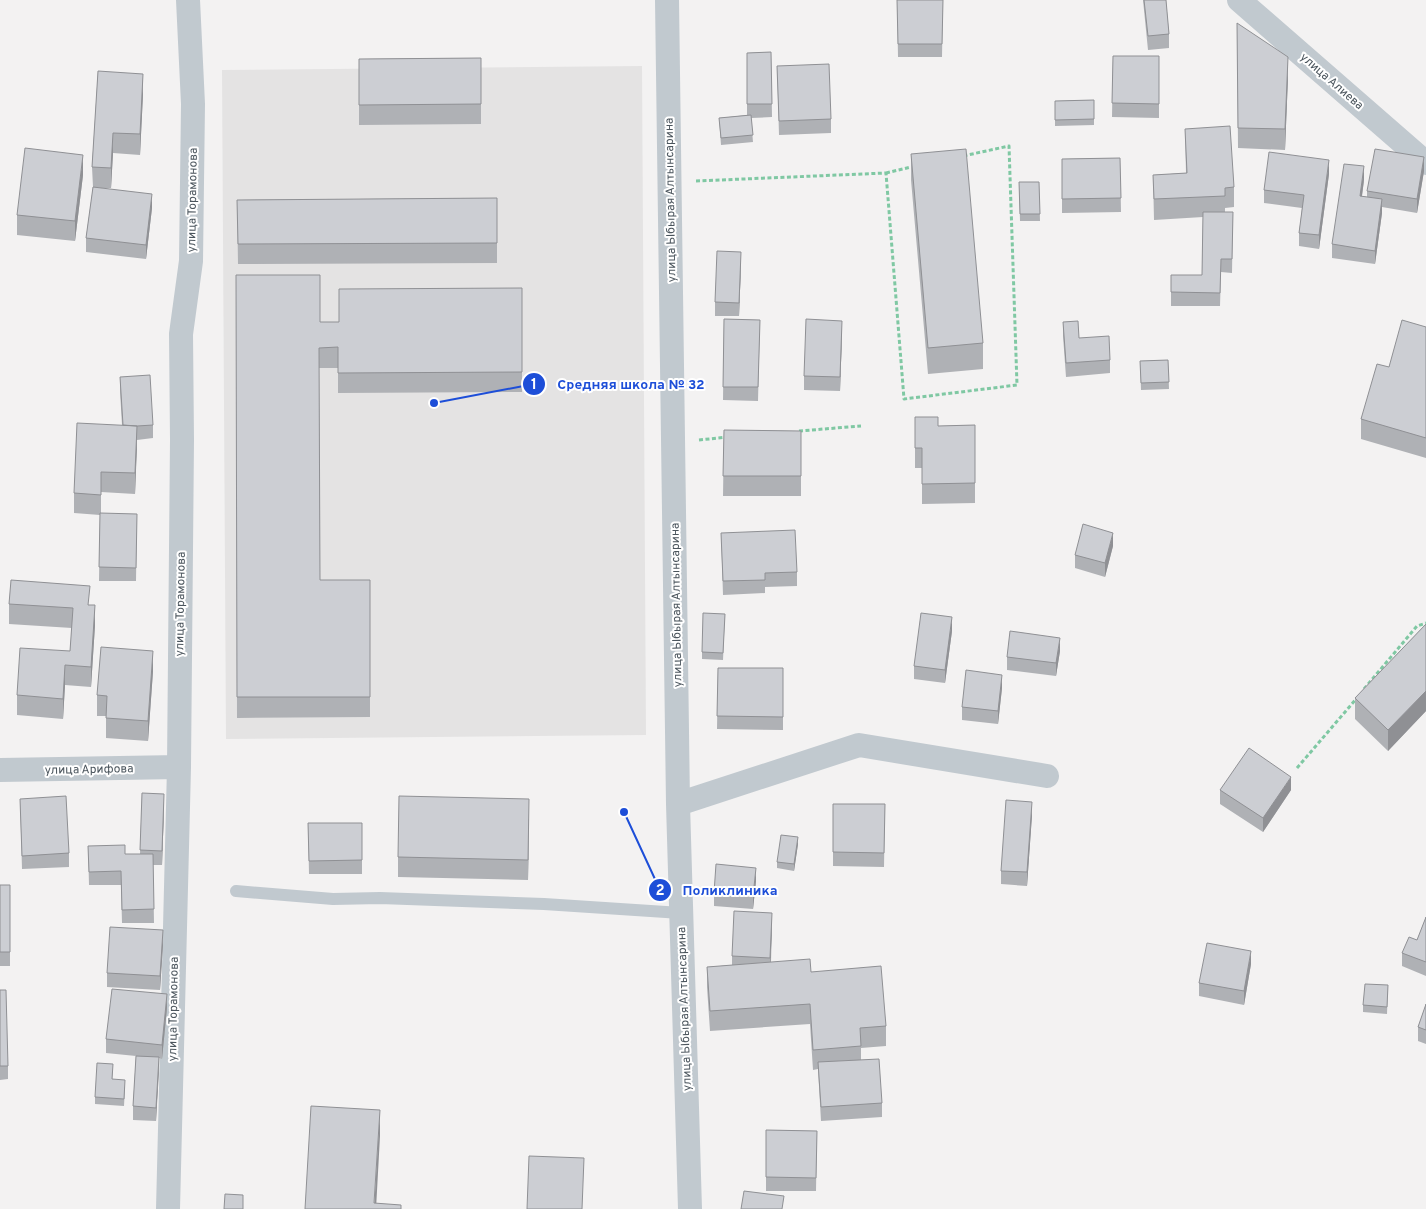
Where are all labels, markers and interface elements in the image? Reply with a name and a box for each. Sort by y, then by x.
street label: улица Алиева [1296,50,1366,114]
street label: улица Ыбырая Алтынсарина [662,118,680,282]
street label: улица Торамонова [184,147,202,253]
callout: Средняя школа № 32 [522,369,714,398]
text: 1 [531,376,537,395]
text: Средняя школа № 32 [557,377,705,394]
street label: улица Ыбырая Алтынсарина [668,523,686,687]
street label: улица Торамонова [172,551,190,657]
street label: улица Арифова [44,761,134,779]
callout: Поликлиника [648,876,788,905]
text: 2 [655,882,665,901]
text: Поликлиника [682,883,778,900]
street label: улица Ыбырая Алтынсарина [674,926,696,1091]
street label: улица Торамонова [165,956,183,1062]

